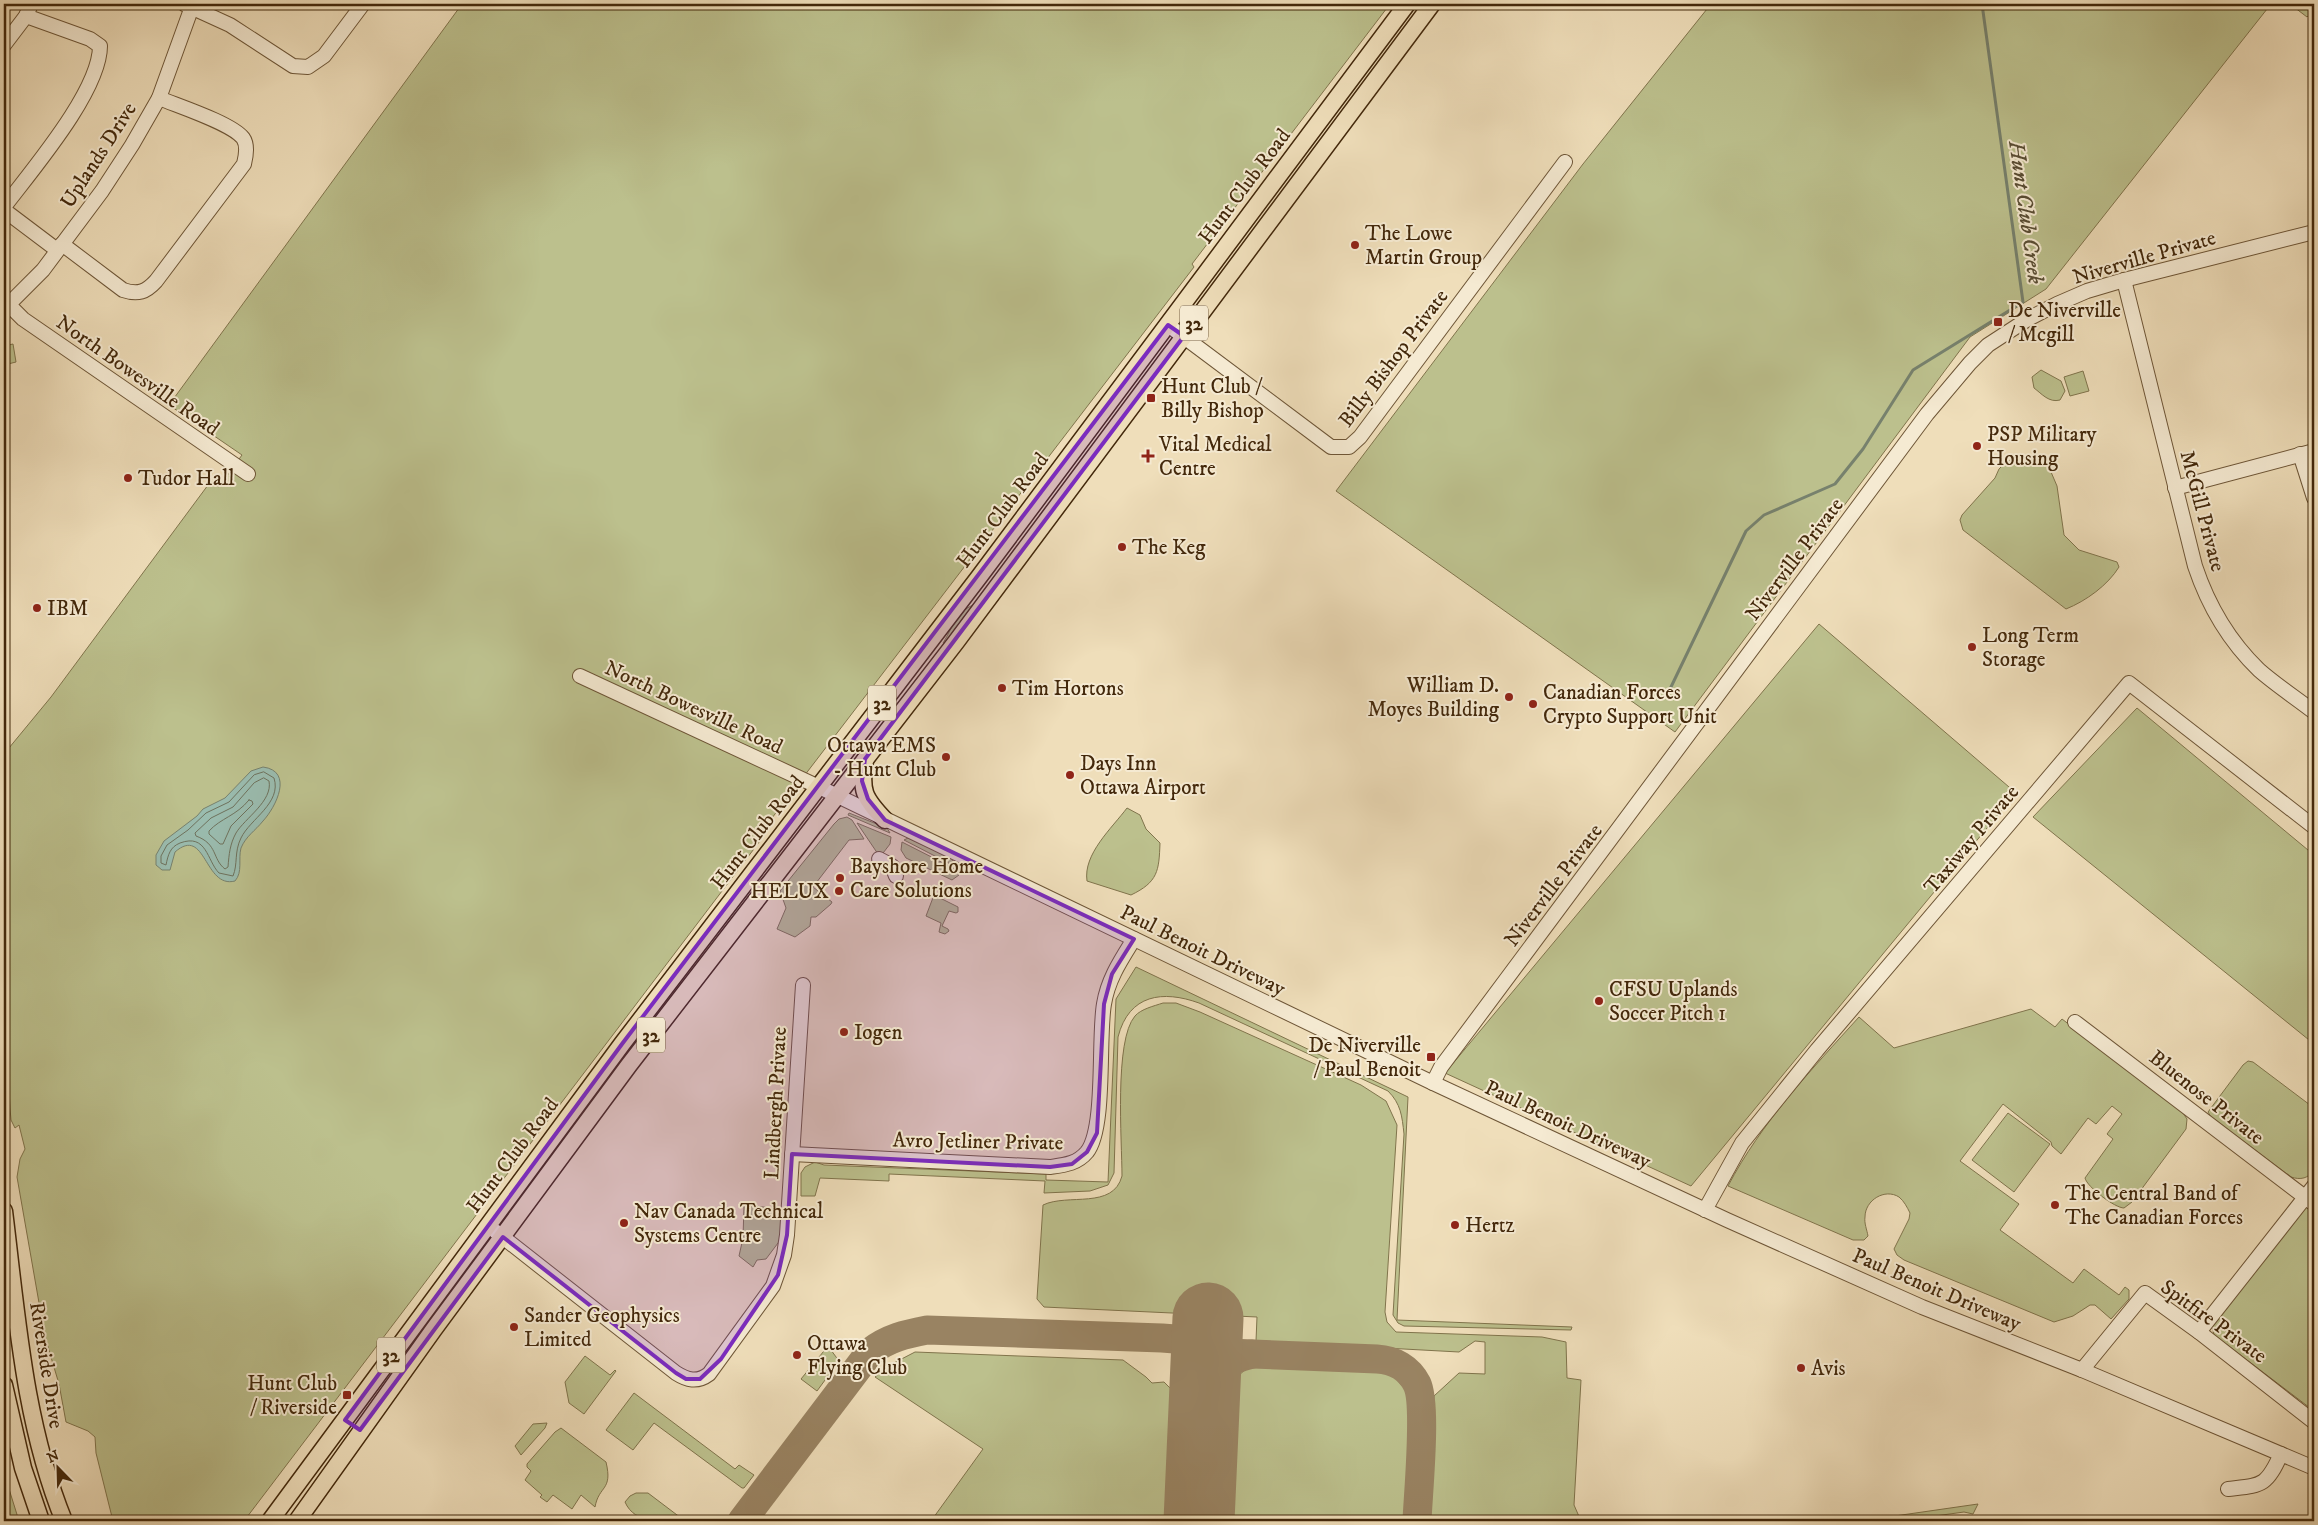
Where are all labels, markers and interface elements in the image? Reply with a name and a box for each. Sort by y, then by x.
street label: Uplands Drive [55,97,143,213]
street label: Hunt Club Road [1193,123,1297,249]
water label: Hunt Club Creek [2002,138,2049,286]
place label: The Lowe Martin Group [1365,221,1482,271]
street label: Niverville Private [2070,225,2219,291]
marker: The Lowe Martin Group [1349,239,1361,251]
street label: Billy Bishop Private [1333,284,1454,433]
place label: De Niverville / Mcgill [2008,298,2121,348]
road number: 32 [1180,306,1208,340]
street label: North Bowesville Road [51,310,225,442]
marker: De Niverville / Mcgill [1992,316,2004,328]
place label: Hunt Club / Billy Bishop [1161,374,1264,424]
marker: Hunt Club / Billy Bishop [1145,392,1157,404]
place label: PSP Military Housing [1987,422,2098,472]
place label: Vital Medical Centre [1158,432,1272,482]
marker: PSP Military Housing [1971,440,1983,452]
street label: Hunt Club Road [951,447,1055,573]
street label: McGill Private [2173,448,2231,575]
marker: Vital Medical Centre [1141,449,1155,463]
place label: Tudor Hall [138,466,235,492]
marker: Tudor Hall [122,472,134,484]
street label: Niverville Private [1740,493,1850,626]
place label: The Keg [1132,535,1206,561]
marker: The Keg [1116,541,1128,553]
place label: IBM [47,596,88,622]
marker: IBM [31,602,43,614]
place label: Long Term Storage [1982,623,2079,673]
marker: Long Term Storage [1966,641,1978,653]
street label: North Bowesville Road [600,655,787,761]
place label: William D. Moyes Building [1367,673,1500,723]
place label: Tim Hortons [1012,676,1124,702]
place label: Canadian Forces Crypto Support Unit [1543,680,1717,730]
marker: Tim Hortons [996,682,1008,694]
road number: 32 [868,686,896,720]
marker: William D. Moyes Building [1503,691,1515,703]
marker: Canadian Forces Crypto Support Unit [1527,698,1539,710]
place label: Ottawa EMS - Hunt Club [827,733,936,783]
marker: Ottawa EMS - Hunt Club [940,751,952,763]
place label: Days Inn Ottawa Airport [1080,751,1206,801]
marker: Days Inn Ottawa Airport [1064,769,1076,781]
street label: Hunt Club Road [705,770,811,895]
street label: Taxiway Private [1919,780,2025,899]
street label: Niverville Private [1499,819,1609,952]
place label: Bayshore Home Care Solutions [850,854,983,904]
marker: Bayshore Home Care Solutions [834,872,846,884]
place label: HELUX [750,879,829,905]
marker: HELUX [833,885,845,897]
street label: Paul Benoit Driveway [1116,900,1290,1003]
place label: CFSU Uplands Soccer Pitch 1 [1609,977,1737,1027]
marker: CFSU Uplands Soccer Pitch 1 [1593,995,1605,1007]
road number: 32 [637,1018,665,1052]
place label: Iogen [854,1020,902,1046]
street label: Lindbergh Private [759,1026,793,1180]
marker: Iogen [838,1026,850,1038]
place label: De Niverville / Paul Benoit [1308,1033,1421,1083]
street label: Bluenose Private [2144,1045,2269,1151]
marker: De Niverville / Paul Benoit [1425,1051,1437,1063]
street label: Paul Benoit Driveway [1480,1075,1656,1175]
street label: Hunt Club Road [461,1092,565,1218]
street label: Avro Jetliner Private [892,1128,1064,1156]
place label: The Central Band of The Canadian Forces [2065,1181,2243,1231]
place label: Nav Canada Technical Systems Centre [634,1199,824,1249]
marker: The Central Band of The Canadian Forces [2049,1199,2061,1211]
place label: Hertz [1465,1213,1515,1239]
marker: Nav Canada Technical Systems Centre [618,1217,630,1229]
marker: Hertz [1449,1219,1461,1231]
street label: Paul Benoit Driveway [1848,1243,2026,1338]
street label: Spitfire Private [2155,1274,2272,1369]
street label: Riverside Drive [23,1300,69,1431]
place label: Sander Geophysics Limited [524,1303,680,1353]
marker: Sander Geophysics Limited [508,1321,520,1333]
place label: Ottawa Flying Club [807,1331,907,1381]
road number: 32 [377,1338,405,1372]
marker: Ottawa Flying Club [791,1349,803,1361]
place label: Avis [1811,1356,1846,1382]
marker: Avis [1795,1362,1807,1374]
place label: Hunt Club / Riverside [247,1371,337,1421]
marker: Hunt Club / Riverside [341,1389,353,1401]
north arrow [32,1442,82,1492]
text: N [45,1446,63,1467]

